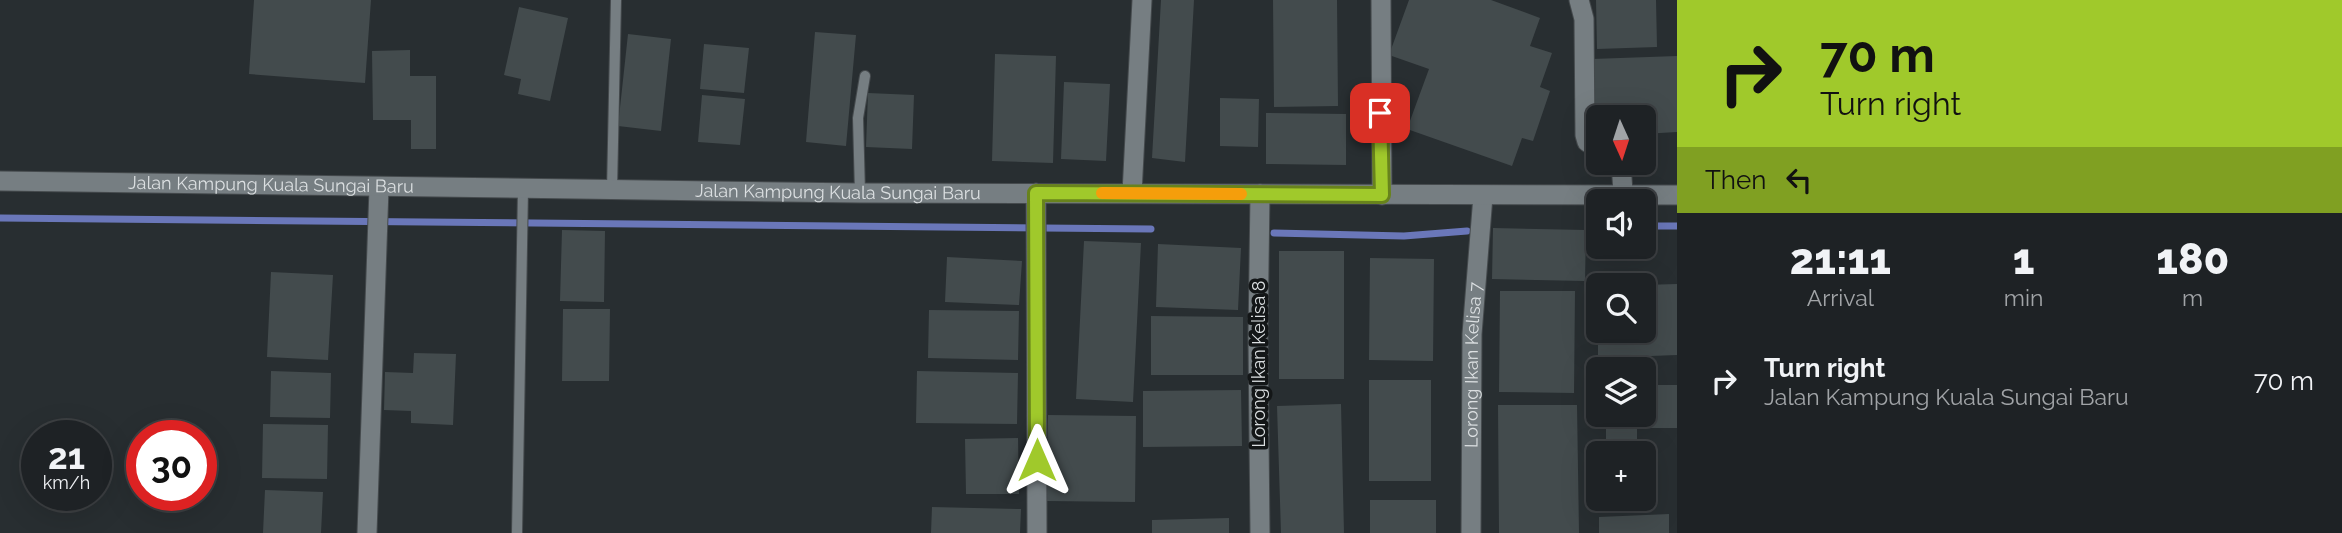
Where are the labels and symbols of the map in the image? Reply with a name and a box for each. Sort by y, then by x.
pin [1350,83,1410,143]
north arrow [1586,105,1656,175]
street label: Jalan Kampung Kuala Sungai Baru [128,172,414,197]
street label: Jalan Kampung Kuala Sungai Baru [695,180,981,203]
street label: Lorong Ikan Kelisa 8 [1248,281,1269,447]
street label: Lorong Ikan Kelisa 7 [1460,281,1486,448]
speed limit sign: 30 [126,420,217,511]
position arrow [1000,423,1074,497]

